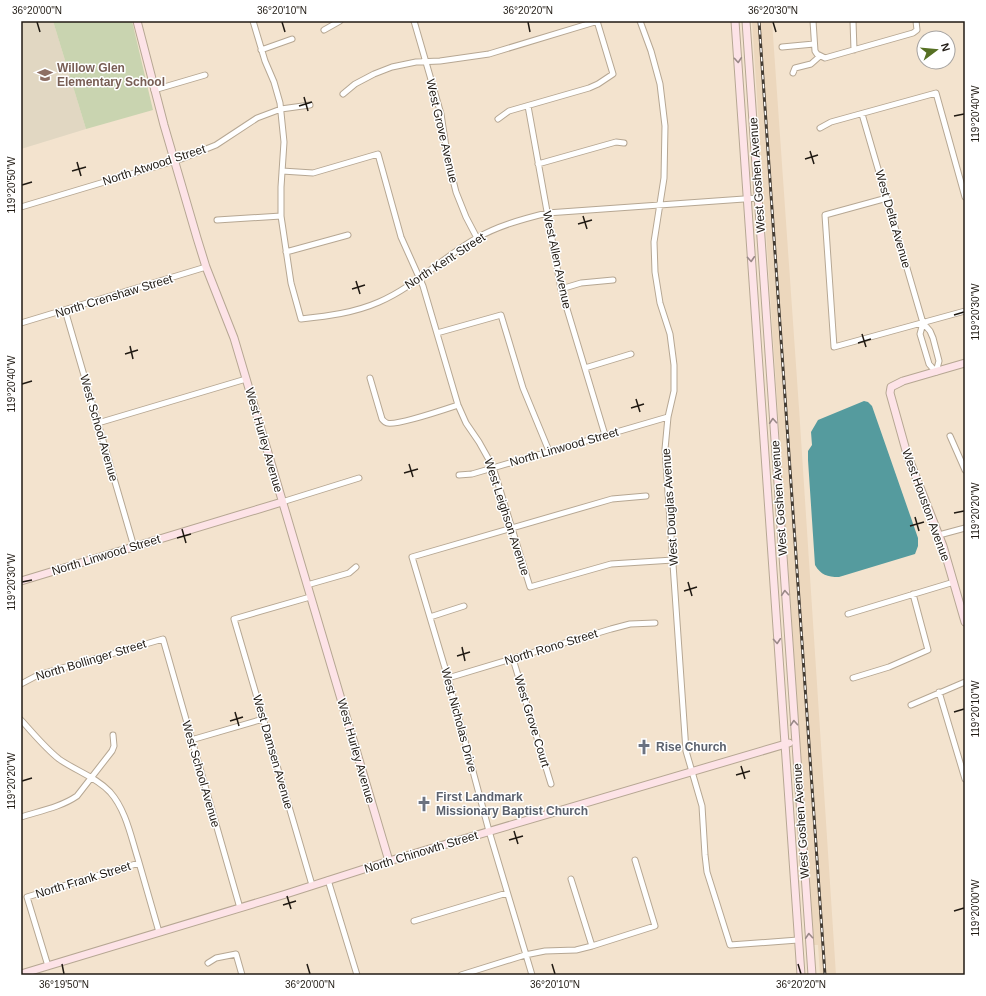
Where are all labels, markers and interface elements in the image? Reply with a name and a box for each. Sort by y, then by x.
text: 36°20'00"N [12,5,62,16]
text: 36°20'10"N [257,5,307,16]
text: 36°20'20"N [503,5,553,16]
text: 36°20'30"N [748,5,798,16]
north arrow [916,30,956,70]
text: N [939,42,952,53]
one-way arrow [733,57,742,63]
place label: Willow Glen Elementary School [57,61,165,89]
school or university icon: Willow Glen Elementary School [36,66,54,84]
street label: West Grove Avenue [423,78,461,185]
text: 119°20'40"W [970,85,981,143]
street label: West Goshen Avenue [746,117,768,233]
street label: North Atwood Street [101,142,208,188]
text: 119°20'50"W [6,156,17,214]
street label: West Delta Avenue [872,168,914,270]
street label: West Allen Avenue [540,210,574,310]
street label: North Kent Street [402,230,488,292]
one-way arrow [747,256,756,262]
street label: North Crenshaw Street [54,271,175,321]
text: 119°20'30"W [970,283,981,341]
text: 119°20'40"W [6,355,17,413]
street label: West School Avenue [77,373,121,483]
street label: West Hurley Avenue [242,386,286,494]
one-way arrow [769,418,778,424]
street label: North Linwood Street [508,425,621,469]
street label: West Goshen Avenue [768,440,790,556]
street label: West Houston Avenue [899,447,953,563]
street label: West Douglas Avenue [659,448,681,566]
street label: West Leighson Avenue [481,457,533,578]
text: 119°20'20"W [970,482,981,540]
street label: North Linwood Street [50,532,163,578]
text: 119°20'30"W [6,553,17,611]
one-way arrow [781,590,790,596]
street label: North Rono Street [503,626,600,668]
street label: North Bollinger Street [34,636,149,683]
one-way arrow [773,638,782,644]
street label: West Nicholas Drive [438,666,480,774]
street label: West Grove Court [511,673,553,769]
text: 119°20'10"W [970,680,981,738]
street label: West Damsen Avenue [250,693,296,811]
street label: West Hurley Avenue [334,697,378,805]
street label: West School Avenue [179,719,223,829]
one-way arrow [789,720,798,726]
church icon: Rise Church [635,738,653,756]
place label: Rise Church [656,740,727,754]
text: 119°20'20"W [6,752,17,810]
street label: West Goshen Avenue [790,763,812,879]
place label: First Landmark Missionary Baptist Church [436,790,588,818]
church icon: First Landmark Missionary Baptist Church [415,795,433,813]
street label: North Chinowth Street [363,828,480,876]
street label: North Frank Street [34,859,133,901]
text: 119°20'00"W [970,879,981,937]
one-way arrow [805,933,814,939]
text: 36°19'50"N [39,979,89,990]
text: 36°20'00"N [285,979,335,990]
text: 36°20'10"N [530,979,580,990]
text: 36°20'20"N [776,979,826,990]

